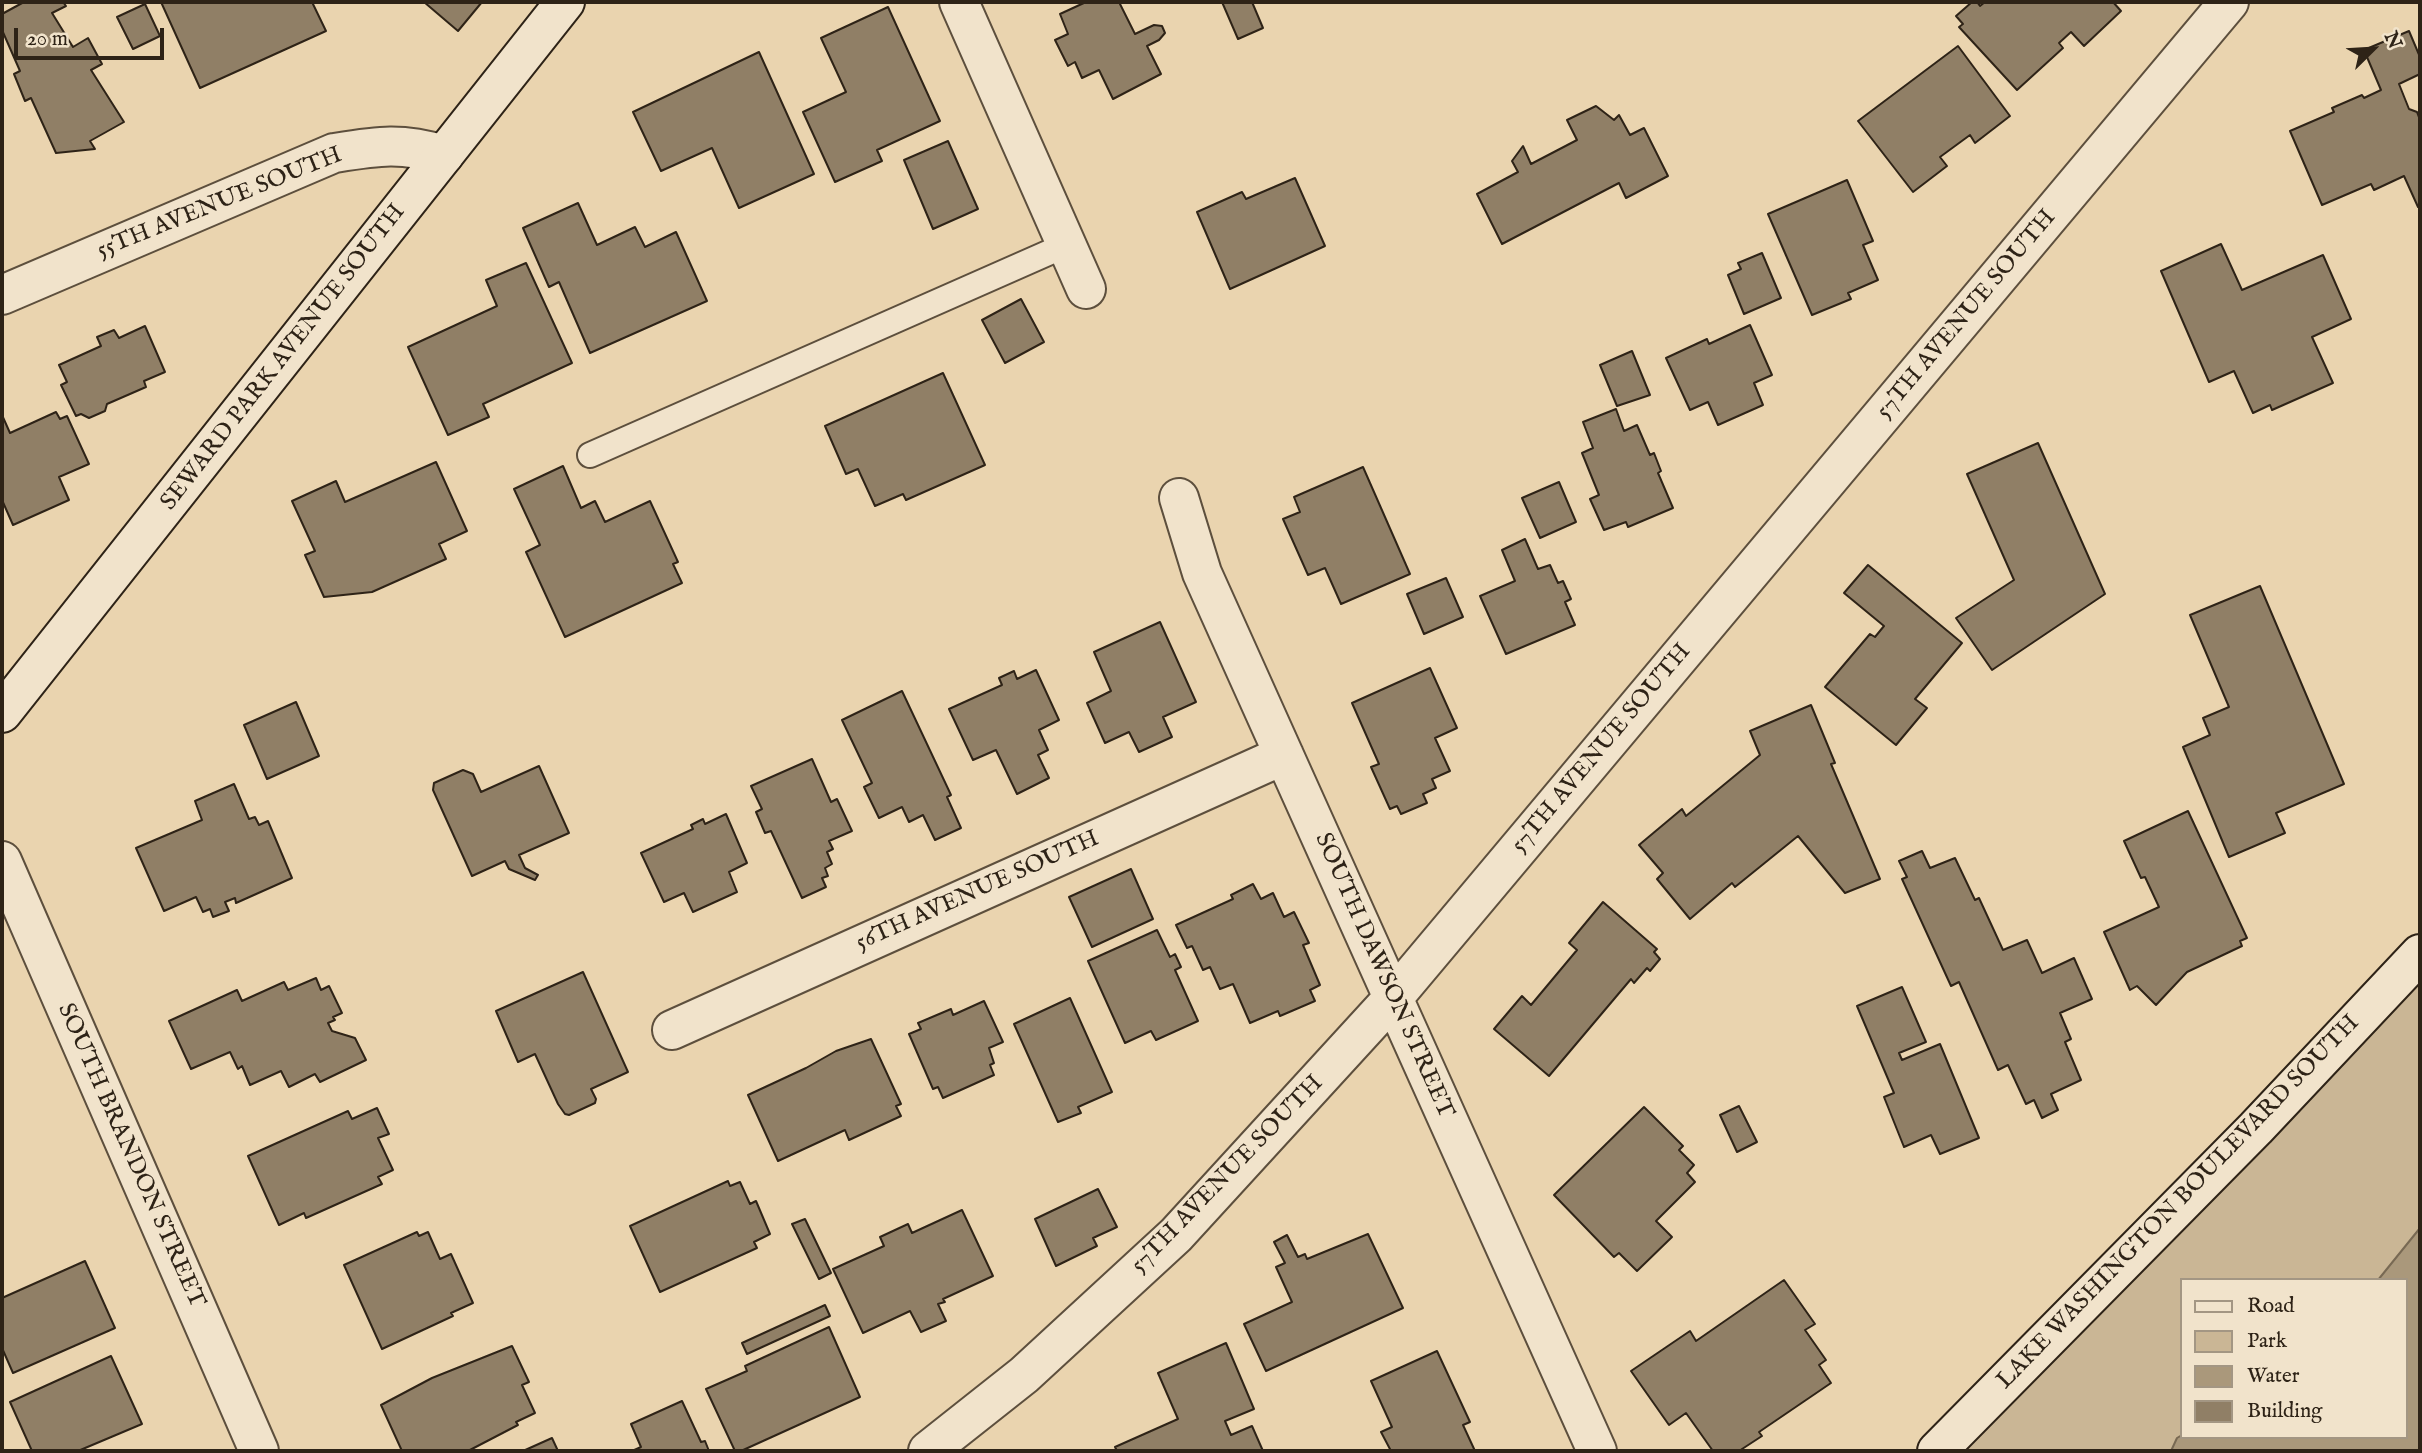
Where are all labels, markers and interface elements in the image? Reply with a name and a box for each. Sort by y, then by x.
scale bar [18,14,168,58]
north arrow [2338,14,2408,84]
text: 20 m [27,26,68,53]
text: N [2378,28,2406,53]
street label: 55TH AVENUE SOUTH [93,142,347,266]
street label: SEWARD PARK AVENUE SOUTH [155,199,413,517]
street label: 57TH AVENUE SOUTH [1871,205,2063,425]
street label: 57TH AVENUE SOUTH [1506,639,1698,859]
street label: 56TH AVENUE SOUTH [852,825,1104,959]
street label: SOUTH DAWSON STREET [1307,829,1459,1123]
street label: SOUTH BRANDON STREET [50,999,210,1313]
street label: LAKE WASHINGTON BOULEVARD SOUTH [1992,1010,2366,1396]
street label: 57TH AVENUE SOUTH [1126,1070,1330,1280]
legend [2180,1278,2408,1439]
text: Road [2247,1293,2294,1320]
text: Park [2247,1328,2287,1355]
text: Water [2247,1363,2299,1390]
text: Building [2247,1398,2322,1425]

